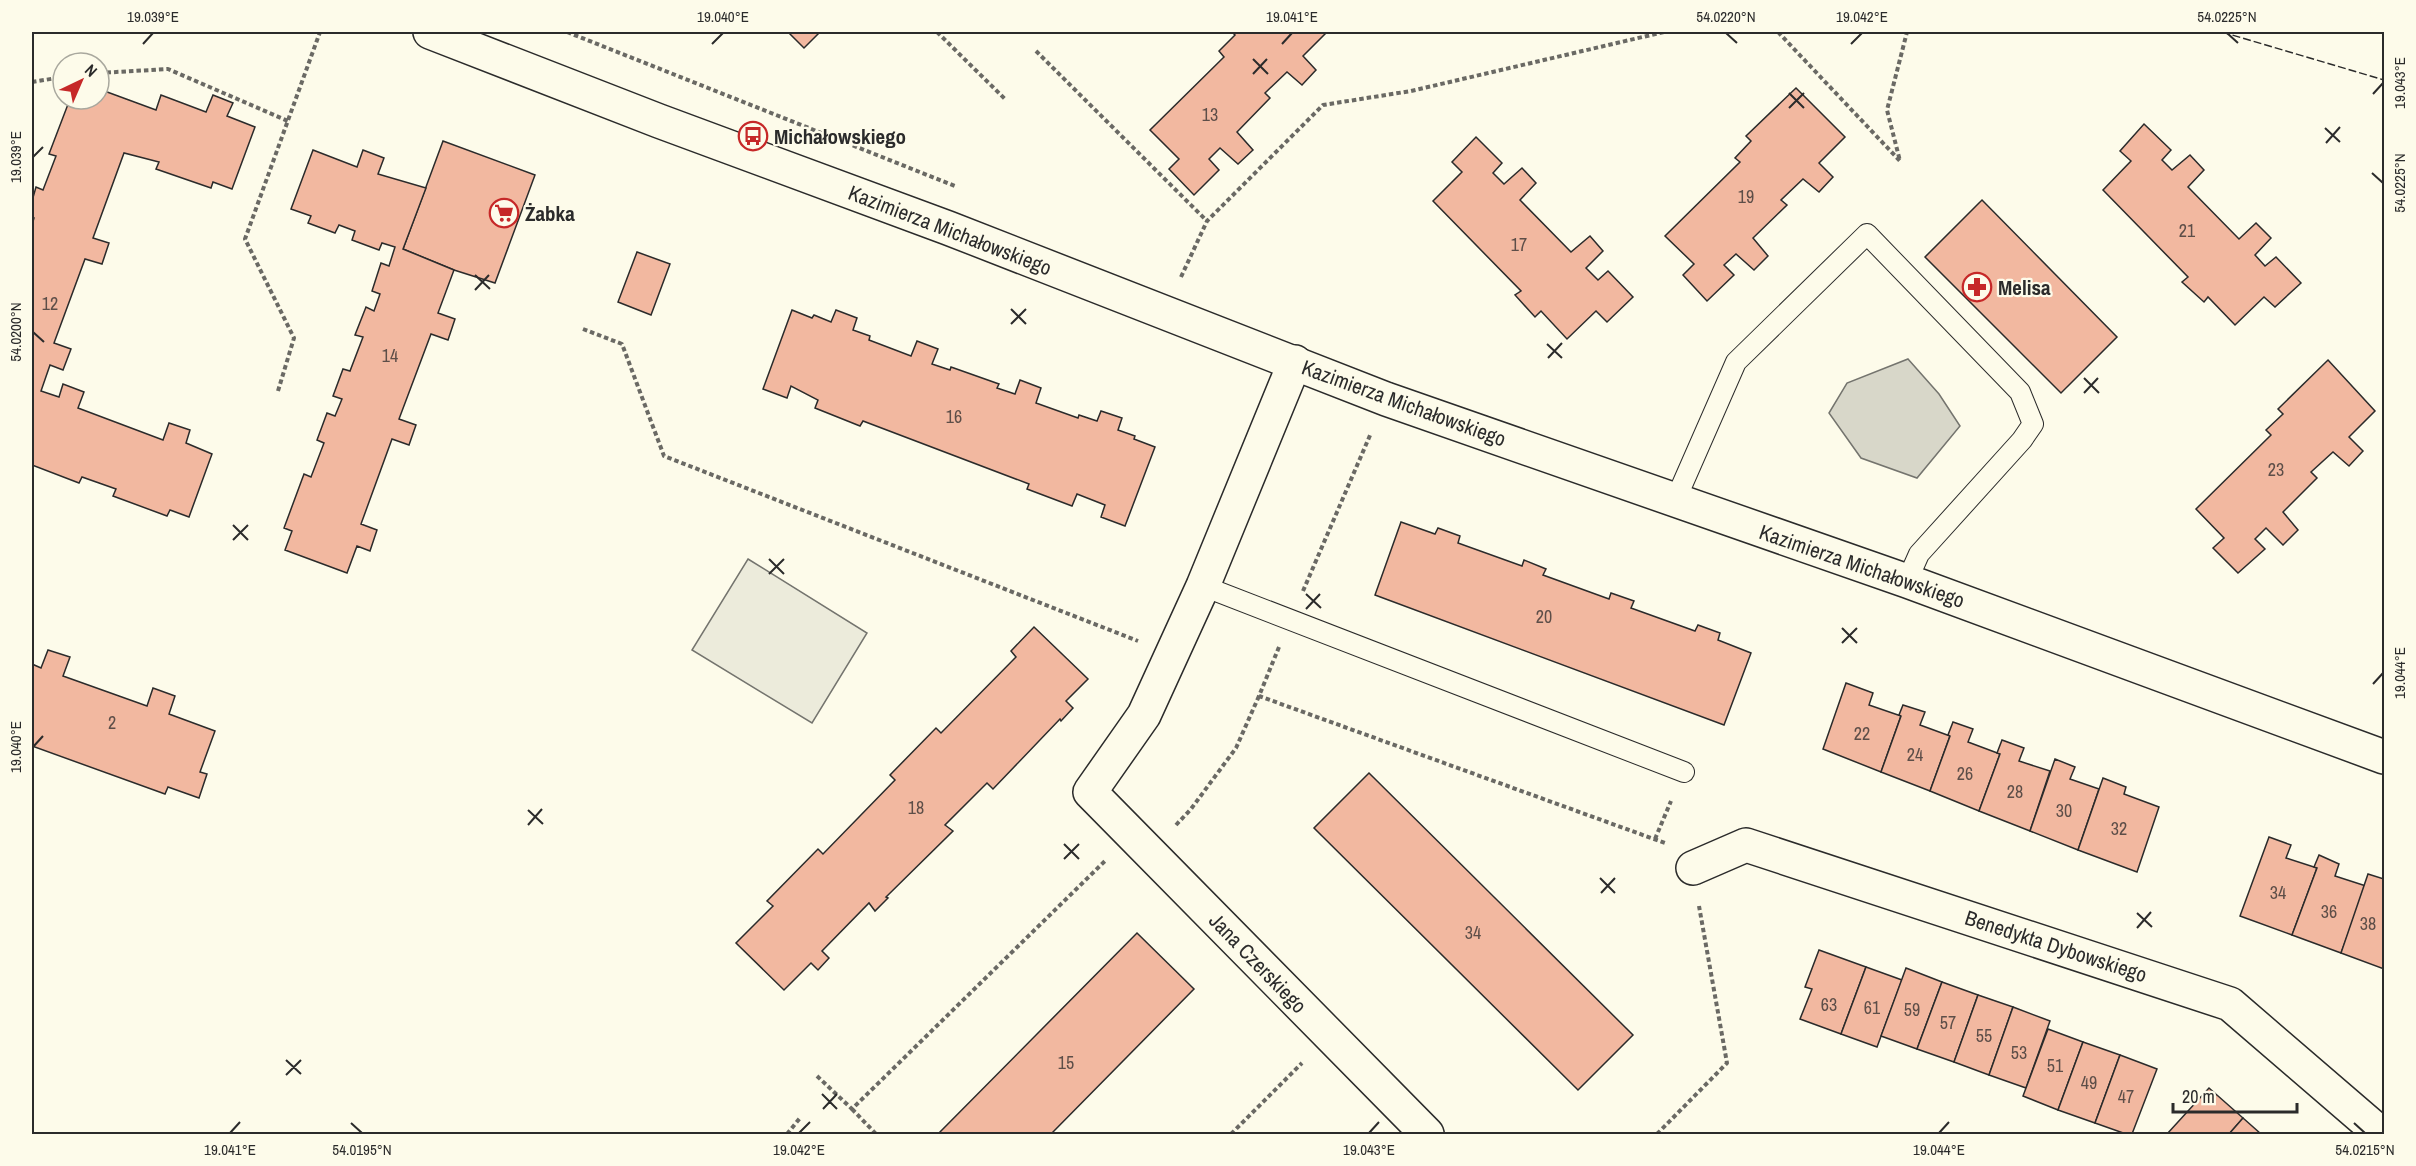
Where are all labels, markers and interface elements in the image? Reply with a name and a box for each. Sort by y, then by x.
text: 19.039°E [127,6,179,27]
text: 19.040°E [697,6,749,27]
text: 19.041°E [1266,6,1318,27]
text: 54.0220°N [1696,6,1756,27]
text: 19.042°E [1836,6,1888,27]
text: 54.0225°N [2197,6,2257,27]
north arrow [51,51,111,111]
text: 19.043°E [2389,57,2410,109]
text: N [80,59,102,81]
house number: 13 [1202,102,1218,127]
bus stop icon: Michałowskiego [737,120,769,152]
place label: Michałowskiego [774,122,906,151]
text: 19.039°E [5,131,26,183]
text: 54.0225°N [2389,153,2410,213]
street label: Kazimierza Michałowskiego [844,178,1056,282]
house number: 19 [1738,184,1754,209]
supermarket icon: Żabka [488,197,520,229]
place label: Żabka [525,199,575,228]
house number: 21 [2179,218,2196,243]
house number: 17 [1511,232,1527,257]
pharmacy icon: Melisa [1961,271,1993,303]
place label: Melisa [1998,273,2051,302]
house number: 12 [42,291,58,316]
text: 54.0200°N [5,302,26,362]
house number: 14 [382,343,398,368]
street label: Kazimierza Michałowskiego [1298,353,1510,453]
house number: 16 [946,404,962,429]
house number: 23 [2268,457,2284,482]
street label: Kazimierza Michałowskiego [1755,517,1969,615]
house number: 20 [1536,604,1552,629]
text: 19.044°E [2389,647,2410,699]
house number: 2 [108,710,116,735]
text: 19.040°E [5,721,26,773]
house number: 22 [1854,721,1870,746]
house number: 24 [1907,742,1923,767]
house number: 26 [1957,761,1973,786]
house number: 28 [2007,779,2023,804]
house number: 18 [908,795,924,820]
house number: 30 [2056,798,2072,823]
house number: 32 [2111,816,2127,841]
house number: 34 [2270,880,2286,905]
house number: 36 [2321,899,2337,924]
street label: Benedykta Dybowskiego [1961,903,2151,989]
street label: Jana Czerskiego [1203,906,1313,1020]
house number: 38 [2360,911,2376,936]
house number: 34 [1465,920,1481,945]
house number: 63 [1821,992,1837,1017]
house number: 61 [1864,995,1881,1020]
house number: 59 [1904,997,1920,1022]
house number: 57 [1940,1010,1956,1035]
house number: 55 [1976,1023,1992,1048]
house number: 53 [2011,1040,2027,1065]
house number: 15 [1058,1050,1074,1075]
house number: 51 [2047,1053,2064,1078]
house number: 49 [2081,1070,2097,1095]
scale bar [2173,1076,2298,1114]
house number: 47 [2118,1084,2134,1109]
text: 20 m [2182,1084,2215,1109]
text: 19.041°E [204,1139,256,1160]
text: 54.0195°N [332,1139,392,1160]
text: 19.042°E [773,1139,825,1160]
text: 19.043°E [1343,1139,1395,1160]
text: 19.044°E [1913,1139,1965,1160]
text: 54.0215°N [2335,1139,2395,1160]

